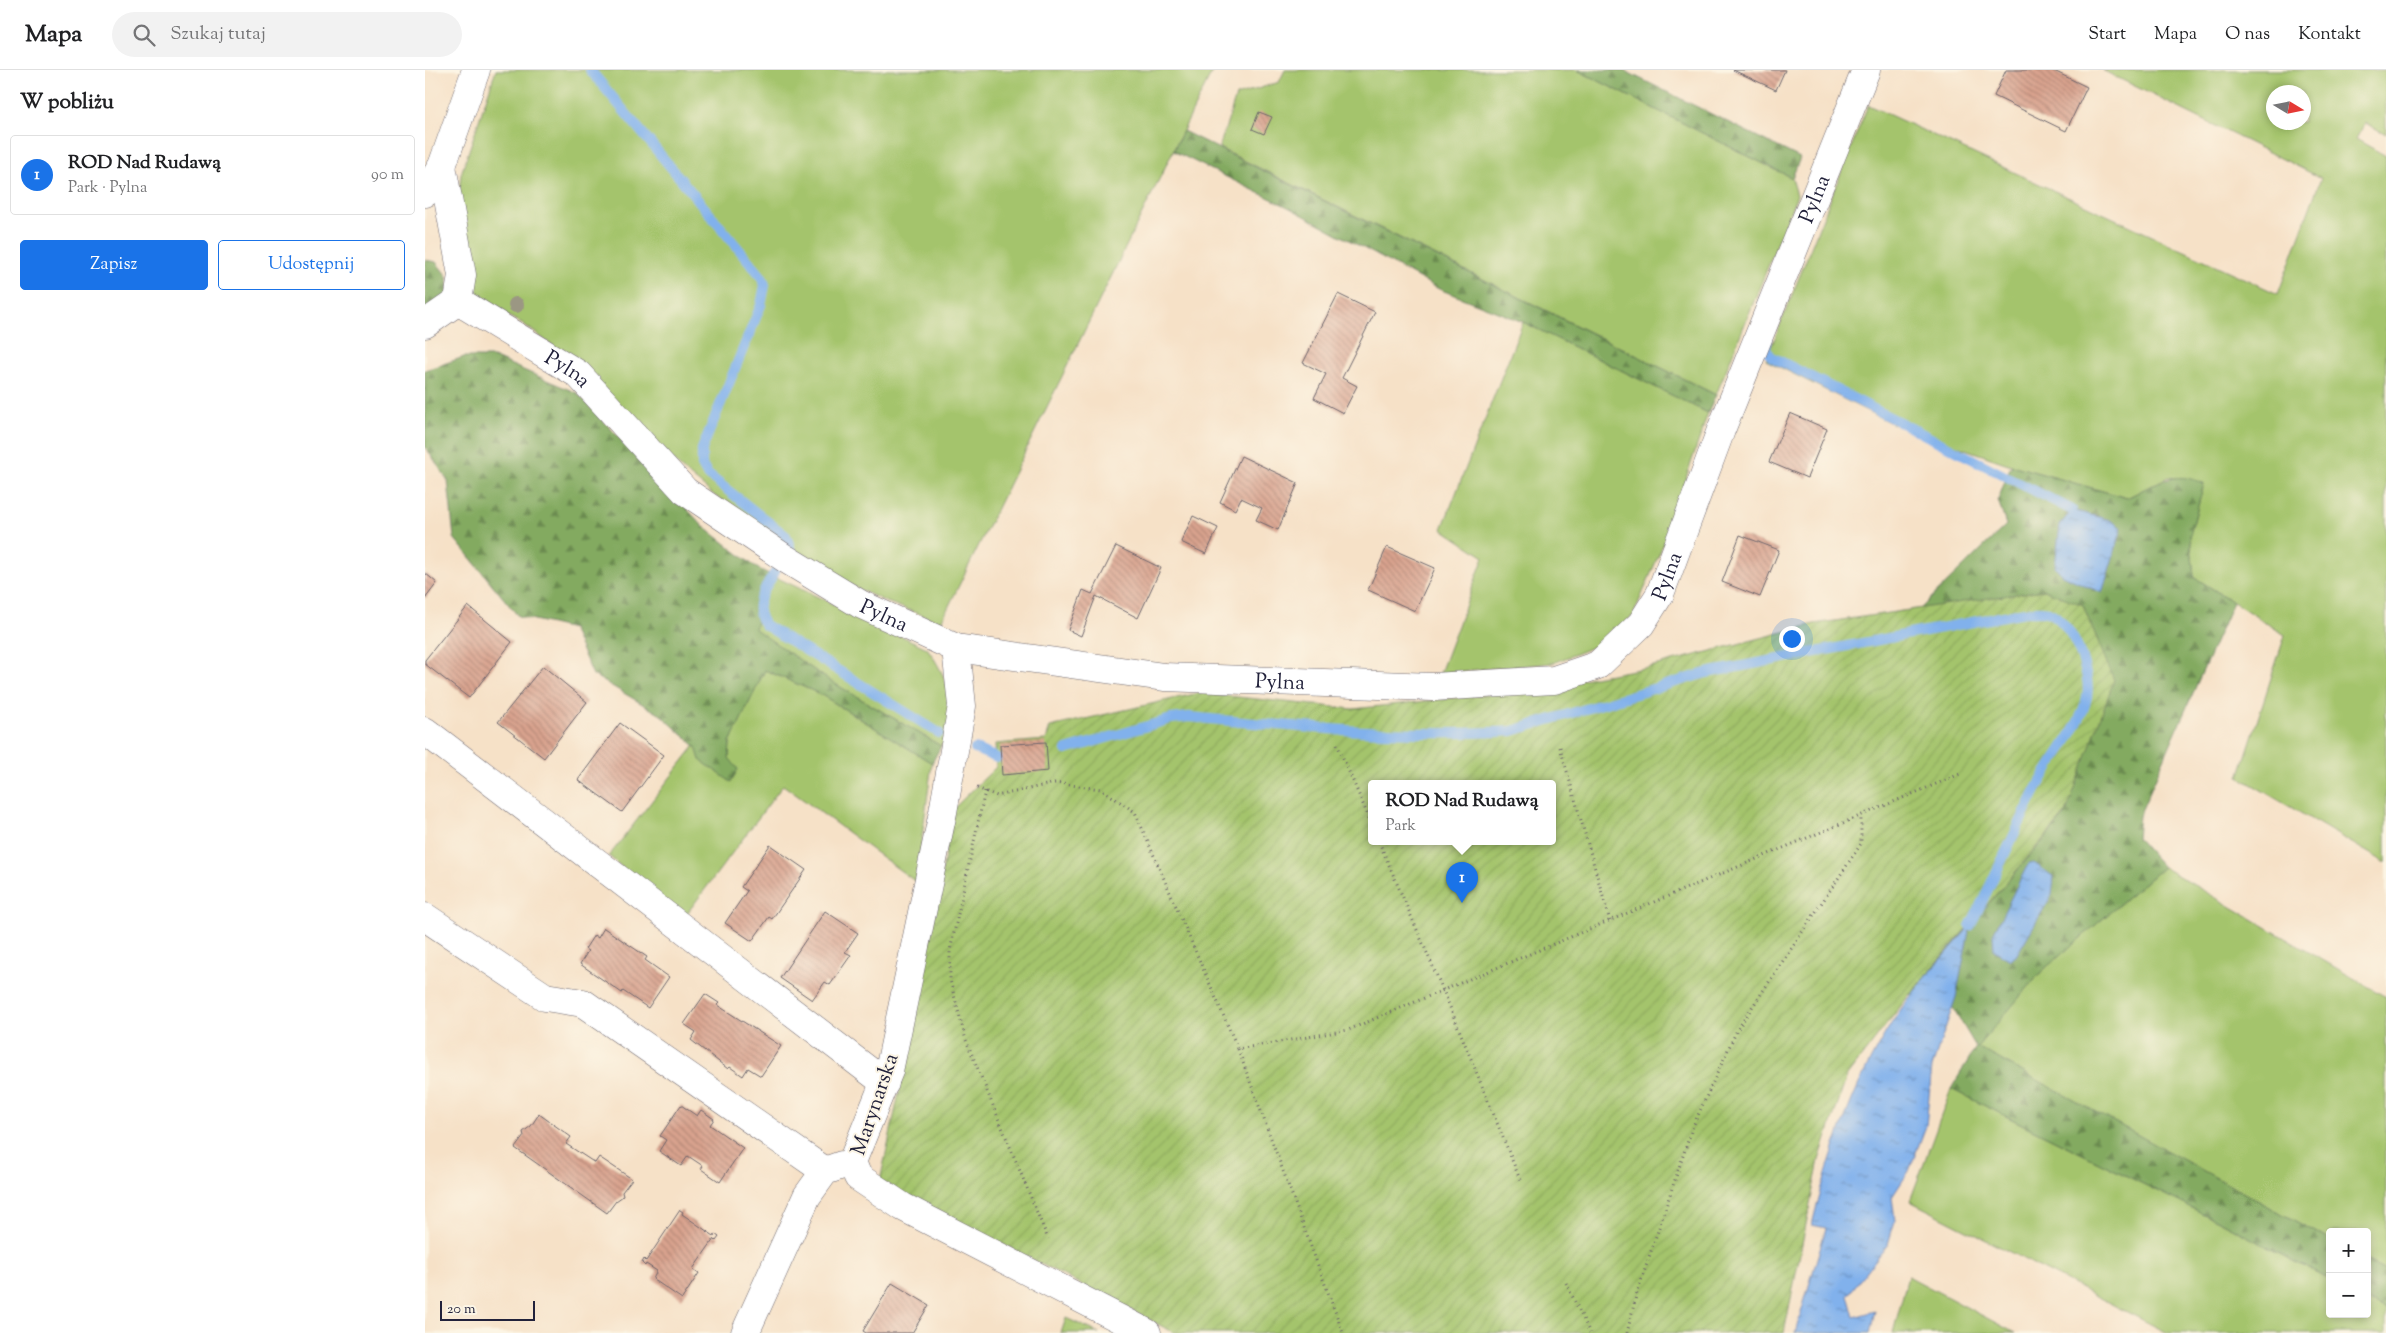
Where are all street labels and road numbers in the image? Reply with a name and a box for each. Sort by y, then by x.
street label: Pylna [1793,171,1839,228]
street label: Pylna [538,344,597,396]
street label: Pylna [1646,548,1691,605]
street label: Pylna [854,593,913,641]
street label: Pylna [1254,667,1306,699]
street label: Marynarska [844,1049,907,1160]

